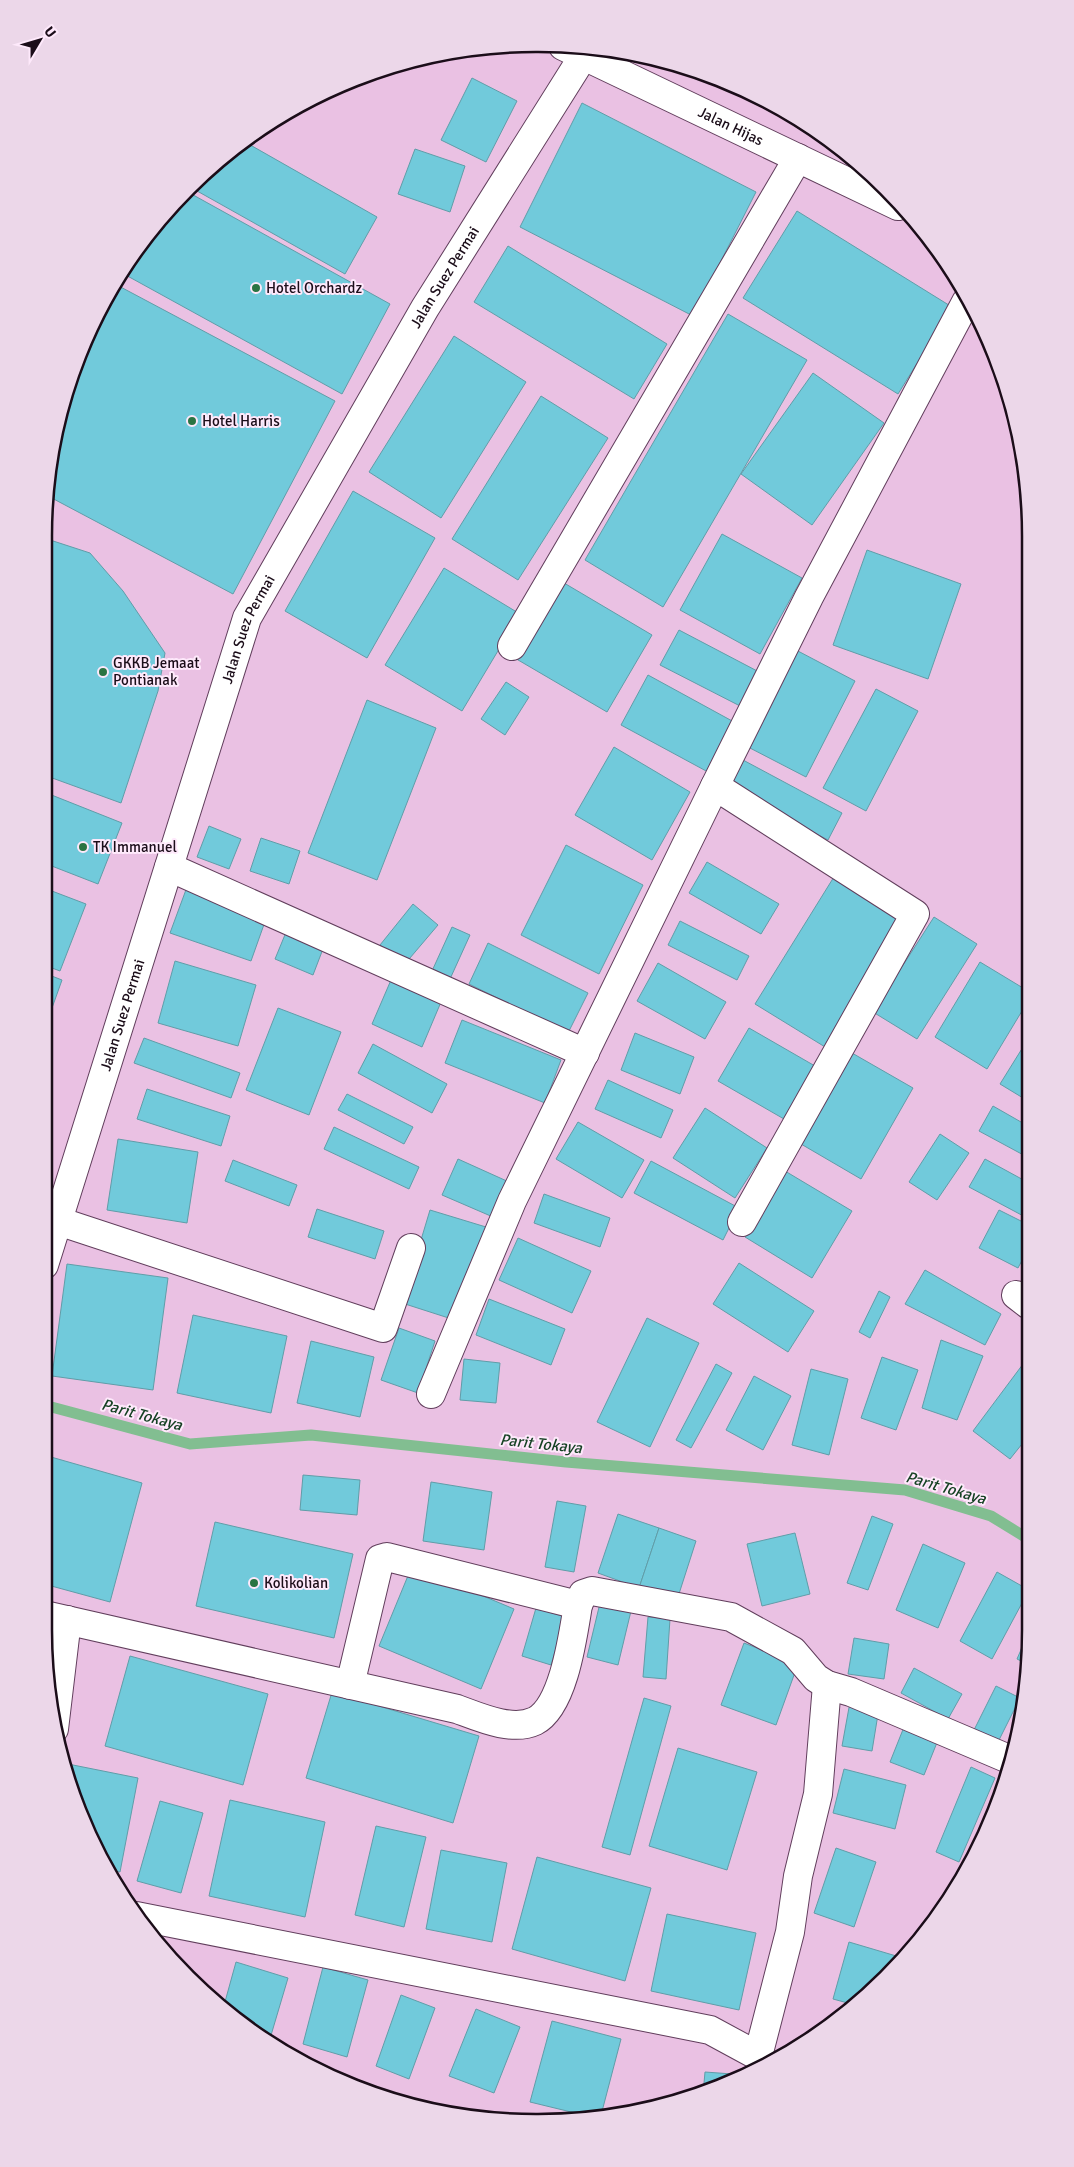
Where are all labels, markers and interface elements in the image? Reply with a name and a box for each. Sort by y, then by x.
north arrow [15,15,65,65]
text: U [40,23,59,41]
street label: Jalan Hijas [695,103,767,150]
street label: Jalan Suez Permai [406,223,483,331]
place label: Hotel Orchardz [266,279,362,297]
marker: Hotel Orchardz [250,282,262,294]
place label: Hotel Harris [202,412,280,430]
marker: Hotel Harris [186,415,198,427]
street label: Jalan Suez Permai [218,572,279,686]
place label: GKKB Jemaat Pontianak [113,654,199,689]
marker: GKKB Jemaat Pontianak [97,666,109,678]
place label: TK Immanuel [93,838,177,856]
marker: TK Immanuel [77,841,89,853]
street label: Jalan Suez Permai [96,957,148,1073]
water label: Parit Tokaya [99,1395,185,1436]
water label: Parit Tokaya [499,1430,584,1458]
water label: Parit Tokaya [903,1467,989,1509]
place label: Kolikolian [264,1574,328,1592]
marker: Kolikolian [248,1577,260,1589]

